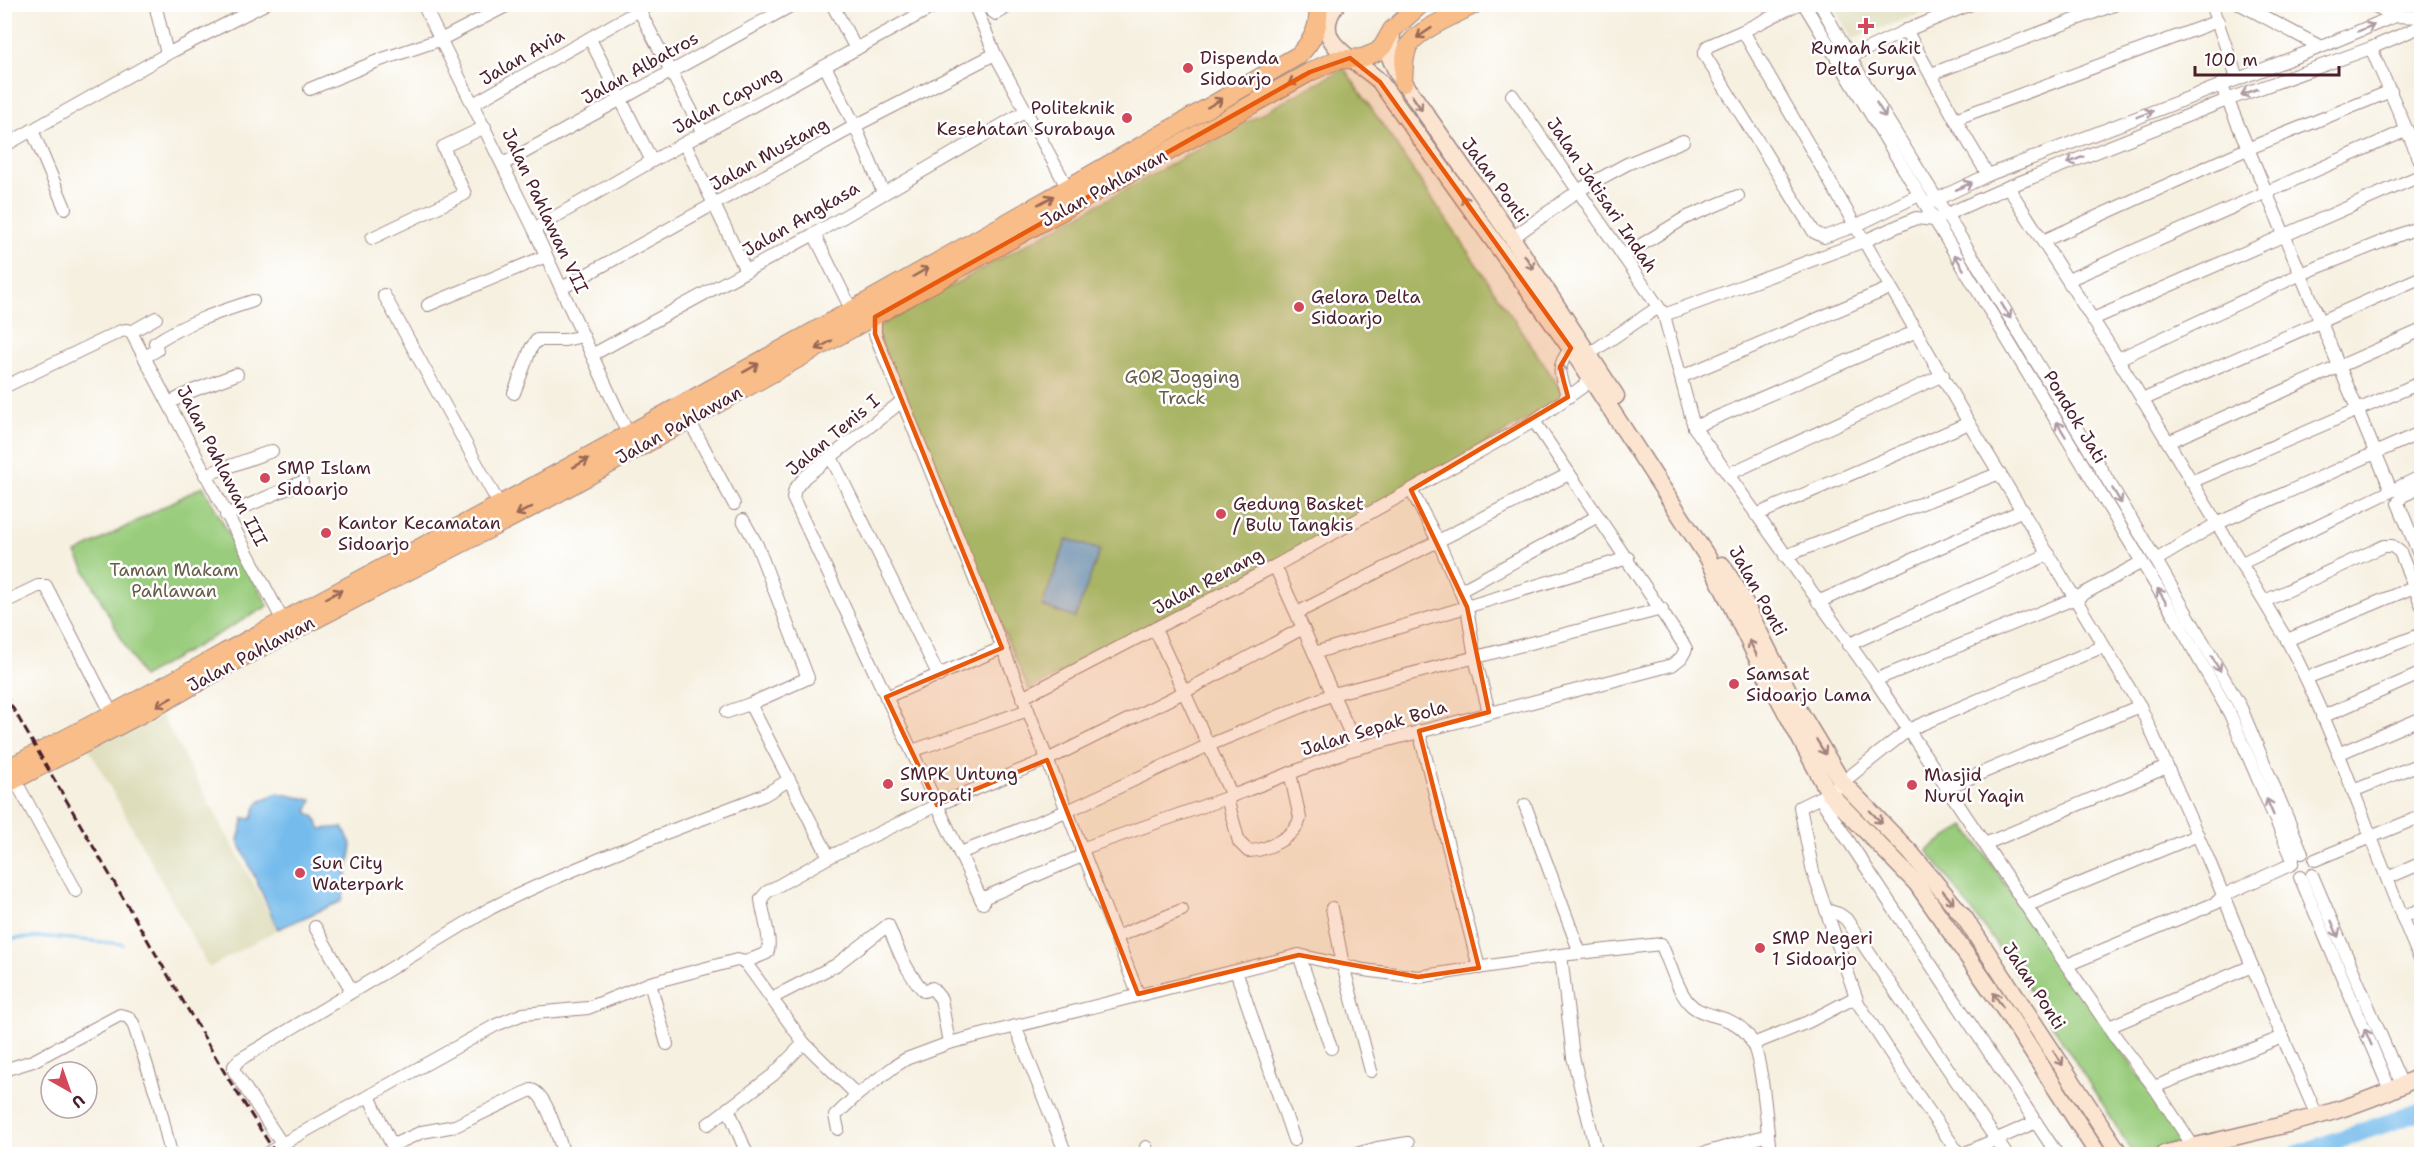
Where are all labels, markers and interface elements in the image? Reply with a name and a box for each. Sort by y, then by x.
marker: Rumah Sakit Delta Surya [1857,17,1875,35]
one-way arrow [2356,22,2374,33]
street label: Jalan Avia [475,23,569,91]
street label: Jalan Albatros [577,26,703,110]
one-way arrow [1417,27,1433,39]
place label: Rumah Sakit Delta Surya [1811,36,1921,81]
scale bar [2195,39,2339,77]
place label: Dispenda Sidoarjo [1200,46,1279,91]
text: 100 m [2204,48,2258,72]
street label: Jalan Capung [669,60,785,140]
marker: Dispenda Sidoarjo [1181,61,1195,75]
one-way arrow [1288,74,1305,86]
one-way arrow [2241,87,2259,98]
one-way arrow [1411,94,1423,111]
place label: Politeknik Kesehatan Surabaya [937,96,1115,141]
one-way arrow [1206,97,1223,109]
one-way arrow [1875,101,1887,117]
one-way arrow [2135,108,2154,119]
marker: Politeknik Kesehatan Surabaya [1120,111,1134,125]
street label: Jalan Mustang [706,112,832,196]
street label: Jalan Jatisari Indah [1541,113,1663,277]
street label: Jalan Pahlawan VII [496,125,594,297]
street label: Jalan Ponti [1456,133,1534,227]
street label: Jalan Pahlawan [1037,143,1171,233]
one-way arrow [2066,156,2085,167]
street label: Jalan Angkasa [738,176,864,262]
one-way arrow [1955,180,1973,191]
one-way arrow [1037,193,1054,205]
one-way arrow [1460,196,1473,212]
one-way arrow [1522,254,1535,271]
one-way arrow [1953,254,1966,271]
one-way arrow [912,266,929,278]
place label: Gelora Delta Sidoarjo [1311,285,1421,330]
marker: Gelora Delta Sidoarjo [1292,300,1306,314]
one-way arrow [2000,302,2012,319]
one-way arrow [815,340,832,352]
one-way arrow [742,362,759,374]
one-way arrow [1556,363,1567,382]
park label: GOR Jogging Track [1124,365,1240,410]
street label: Pondok Jati [2038,366,2112,468]
street label: Jalan Pahlawan [612,380,746,470]
street label: Jalan Pahlawan III [171,382,273,551]
street label: Jalan Tenis I [781,389,885,481]
one-way arrow [2055,421,2067,438]
place label: SMP Islam Sidoarjo [277,456,371,501]
one-way arrow [571,457,589,468]
marker: SMP Islam Sidoarjo [258,471,272,485]
one-way arrow [2112,487,2124,504]
place label: Gedung Basket / Bulu Tangkis [1233,492,1364,537]
one-way arrow [516,506,534,517]
marker: Gedung Basket / Bulu Tangkis [1214,507,1228,521]
place label: Kantor Kecamatan Sidoarjo [338,511,501,556]
marker: Kantor Kecamatan Sidoarjo [319,526,333,540]
street label: Jalan Renang [1149,542,1267,620]
street label: Jalan Ponti [1723,542,1793,640]
park label: Taman Makam Pahlawan [110,558,238,603]
one-way arrow [325,588,343,599]
one-way arrow [2156,588,2168,605]
street label: Jalan Pahlawan [183,610,319,698]
one-way arrow [1746,640,1758,658]
one-way arrow [2210,655,2222,672]
place label: Samsat Sidoarjo Lama [1746,662,1871,707]
marker: Samsat Sidoarjo Lama [1727,677,1741,691]
street label: Jalan Sepak Bola [1298,694,1450,762]
one-way arrow [155,697,173,708]
one-way arrow [1816,738,1828,755]
place label: SMPK Untung Suropati [900,762,1018,807]
place label: Masjid Nurul Yaqin [1924,763,2024,808]
marker: SMPK Untung Suropati [881,777,895,791]
marker: Masjid Nurul Yaqin [1905,778,1919,792]
one-way arrow [2263,798,2275,816]
one-way arrow [1869,810,1883,825]
place label: Sun City Waterpark [312,851,404,896]
marker: Sun City Waterpark [293,866,307,880]
one-way arrow [1941,889,1954,905]
one-way arrow [2330,919,2341,937]
place label: SMP Negeri 1 Sidoarjo [1772,926,1873,971]
street label: Jalan Ponti [1997,938,2071,1034]
marker: SMP Negeri 1 Sidoarjo [1753,941,1767,955]
one-way arrow [1992,992,2004,1008]
one-way arrow [2362,1028,2373,1046]
one-way arrow [2052,1049,2064,1066]
north arrow [39,1060,99,1120]
text: U [67,1090,89,1113]

